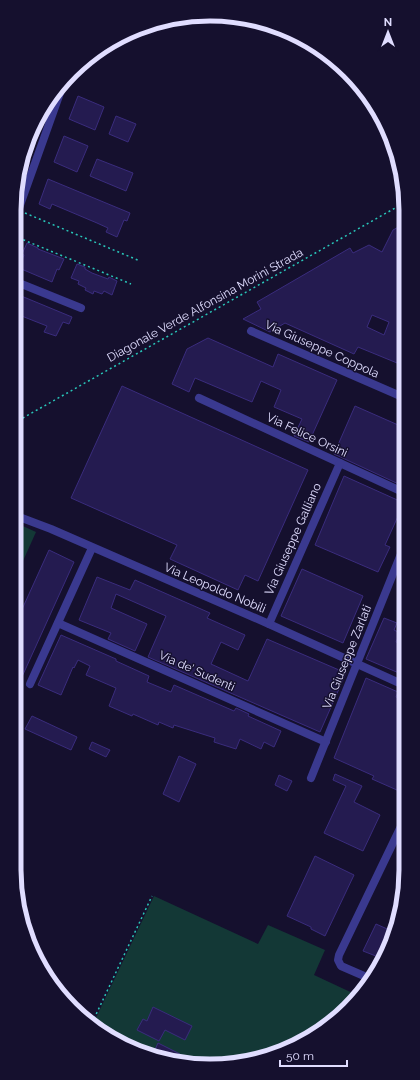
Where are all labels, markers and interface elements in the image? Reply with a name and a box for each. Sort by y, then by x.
north arrow [368,12,408,52]
text: N [384,16,392,29]
street label: Diagonale Verde Alfonsina Morini Strada [105,245,305,365]
street label: Via Giuseppe Coppola [263,317,381,381]
street label: Via Felice Orsini [264,410,350,460]
street label: Via Giuseppe Galliano [262,481,324,597]
street label: Via Leopoldo Nobili [162,560,268,616]
street label: Via Giuseppe Zarlati [320,603,374,711]
street label: Via de’ Sudenti [157,648,237,694]
scale bar [280,1042,347,1068]
text: 50 m [286,1049,314,1063]

